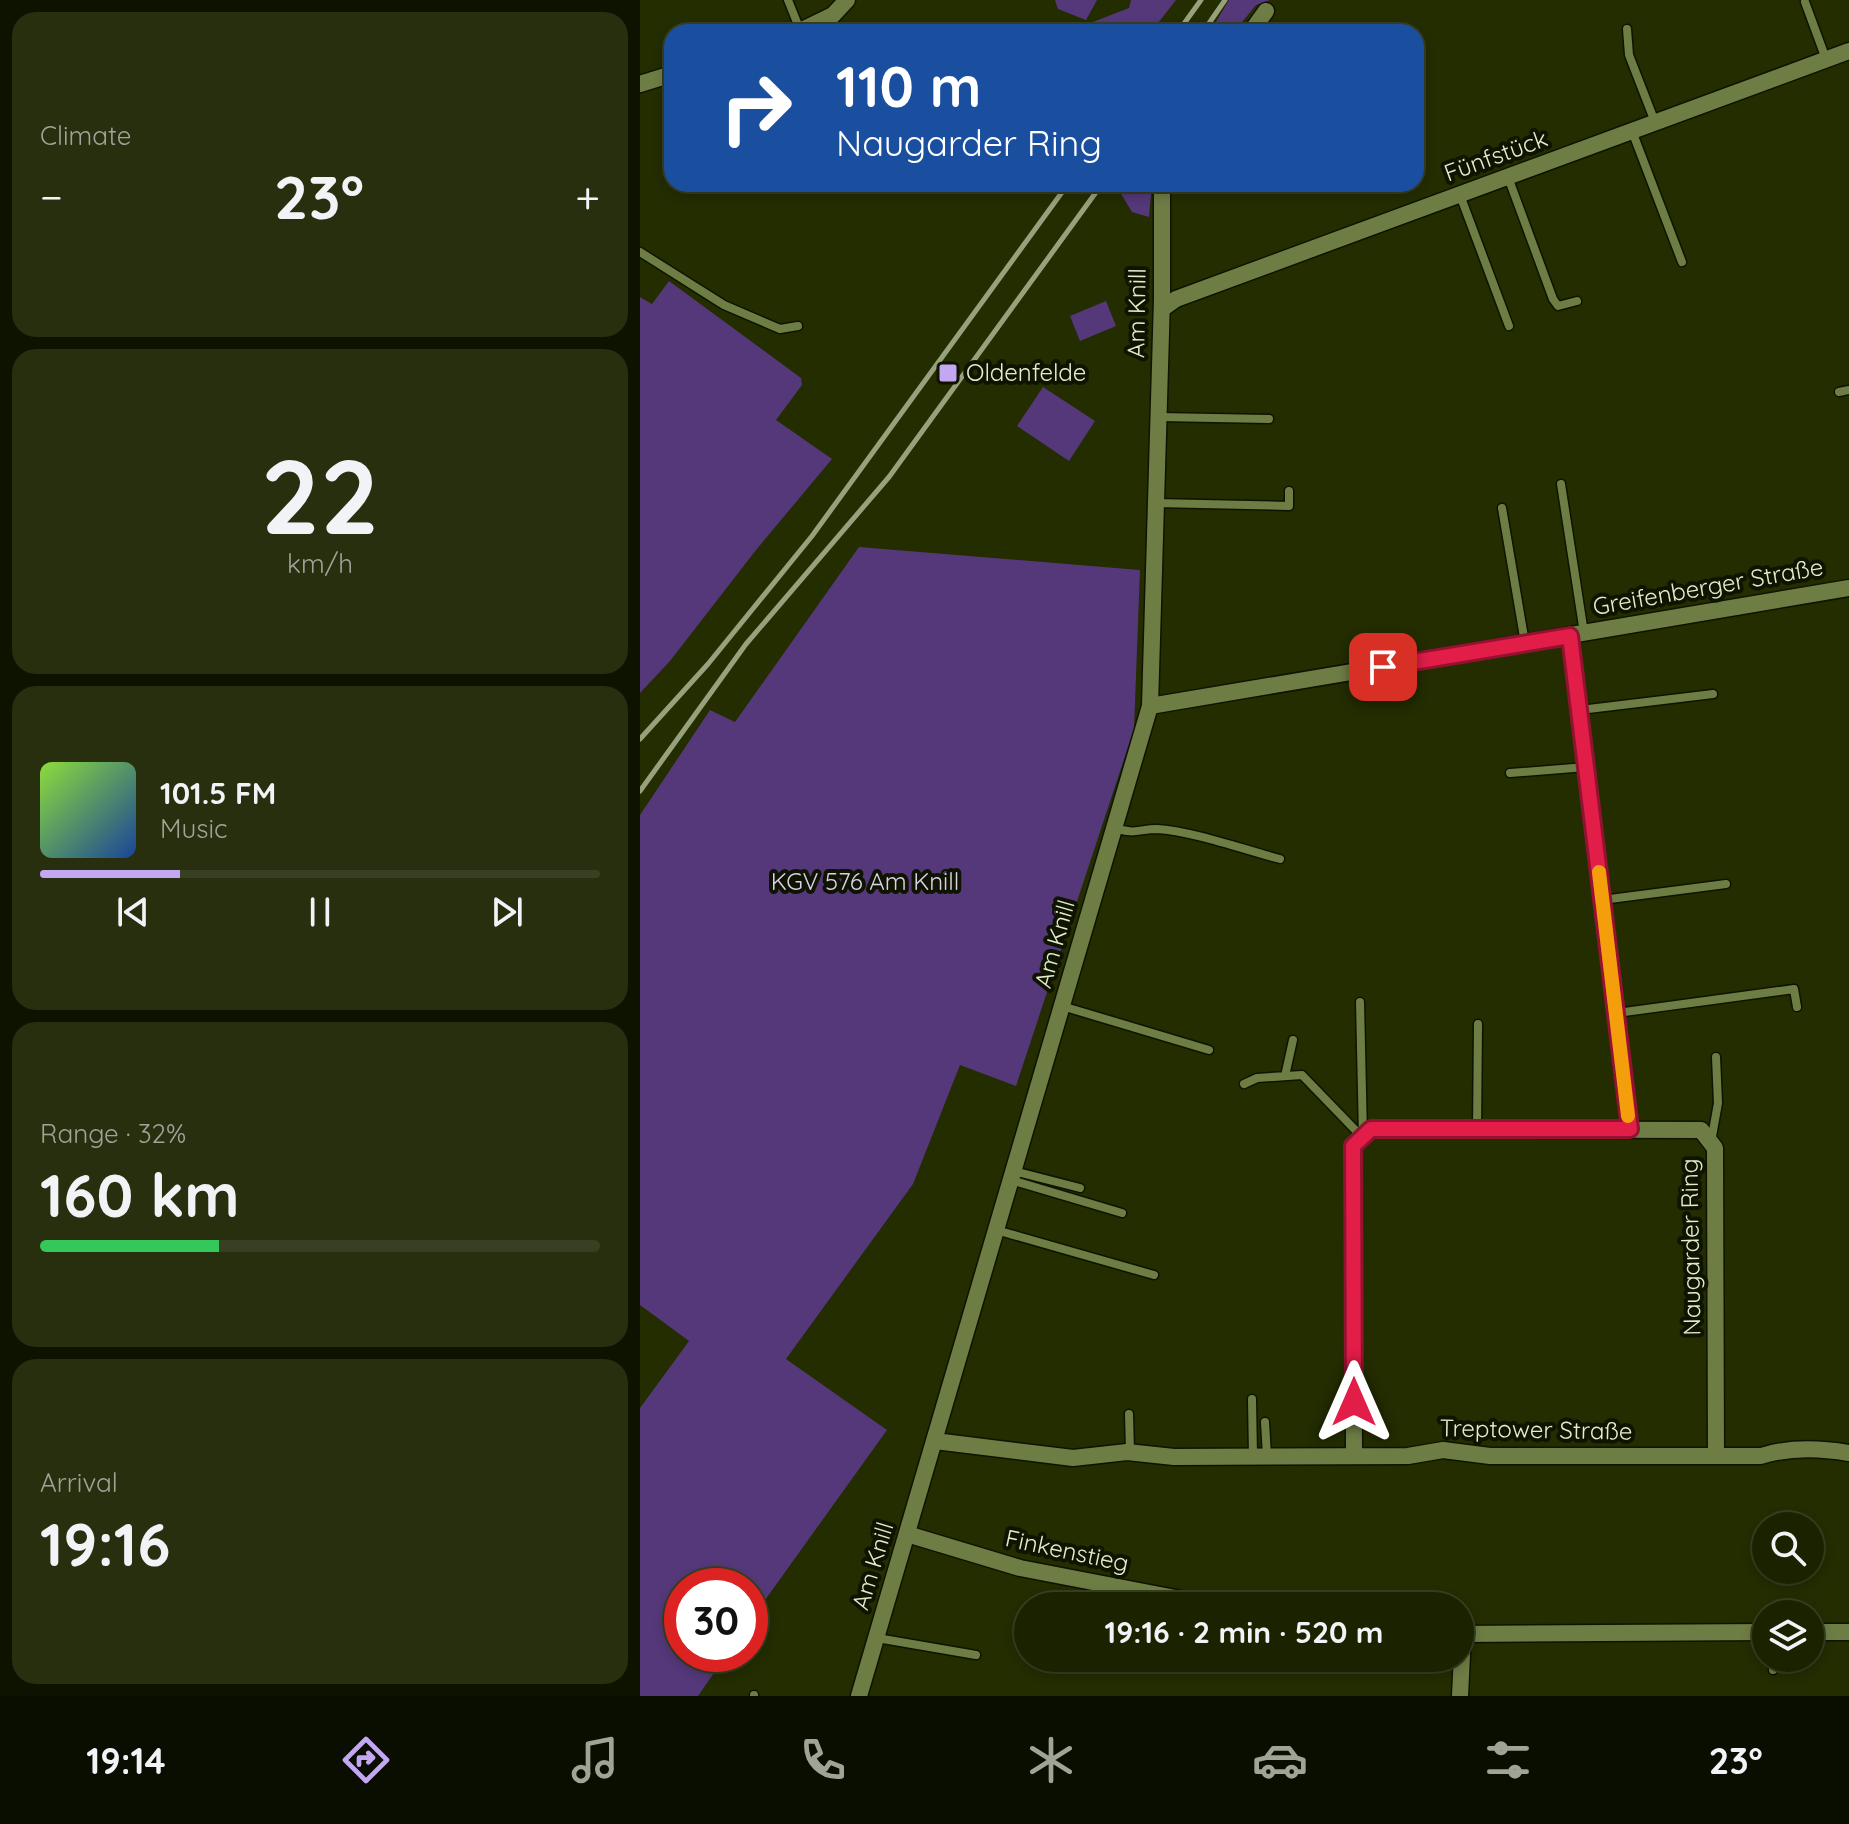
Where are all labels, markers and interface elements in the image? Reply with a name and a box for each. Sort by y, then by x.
text: 110 m [836,51,981,121]
icon: right [704,56,808,160]
text: Climate [40,119,131,152]
text: Naugarder Ring [836,120,1102,165]
street label: Fünfstück [1440,123,1551,188]
text: 23° [274,159,364,234]
text: − [40,169,63,224]
text: + [575,169,600,224]
street label: Am Knill [1120,268,1152,358]
place label: Oldenfelde [966,357,1086,387]
marker: Oldenfelde [937,362,959,384]
text: 22 [261,430,379,560]
text: km/h [287,547,353,580]
street label: Greifenberger Straße [1590,551,1825,621]
pin [1349,633,1417,701]
icon: arrive [1361,645,1405,689]
text: 101.5 FM [160,774,276,812]
text: Music [160,812,228,845]
park label: KGV 576 Am Knill [771,866,959,896]
icon: previous [111,890,155,934]
icon: pause [298,890,342,934]
icon: next [485,890,529,934]
street label: Am Knill [1027,896,1081,991]
text: Range · 32% [40,1117,186,1150]
text: 160 km [40,1157,240,1232]
street label: Naugarder Ring [1673,1158,1707,1336]
position arrow [1312,1360,1396,1444]
street label: Treptower Straße [1439,1412,1633,1446]
text: Arrival [40,1466,118,1499]
text: 19:16 [40,1506,170,1581]
map controls [1752,1512,1824,1672]
button: search [1752,1512,1824,1584]
street label: Am Knill [845,1518,900,1613]
street label: Finkenstieg [1003,1522,1132,1578]
speed limit sign: 30 [664,1568,768,1672]
button: layers [1752,1600,1824,1672]
text: 19:16 · 2 min · 520 m [1105,1613,1384,1651]
icon: directions [338,1732,394,1788]
icon: music [567,1732,623,1788]
icon: phone [795,1732,851,1788]
icon: climate [1023,1732,1079,1788]
icon: car [1252,1732,1308,1788]
icon: filters [1480,1732,1536,1788]
text: 19:14 [86,1738,166,1783]
text: 23° [1709,1738,1763,1783]

